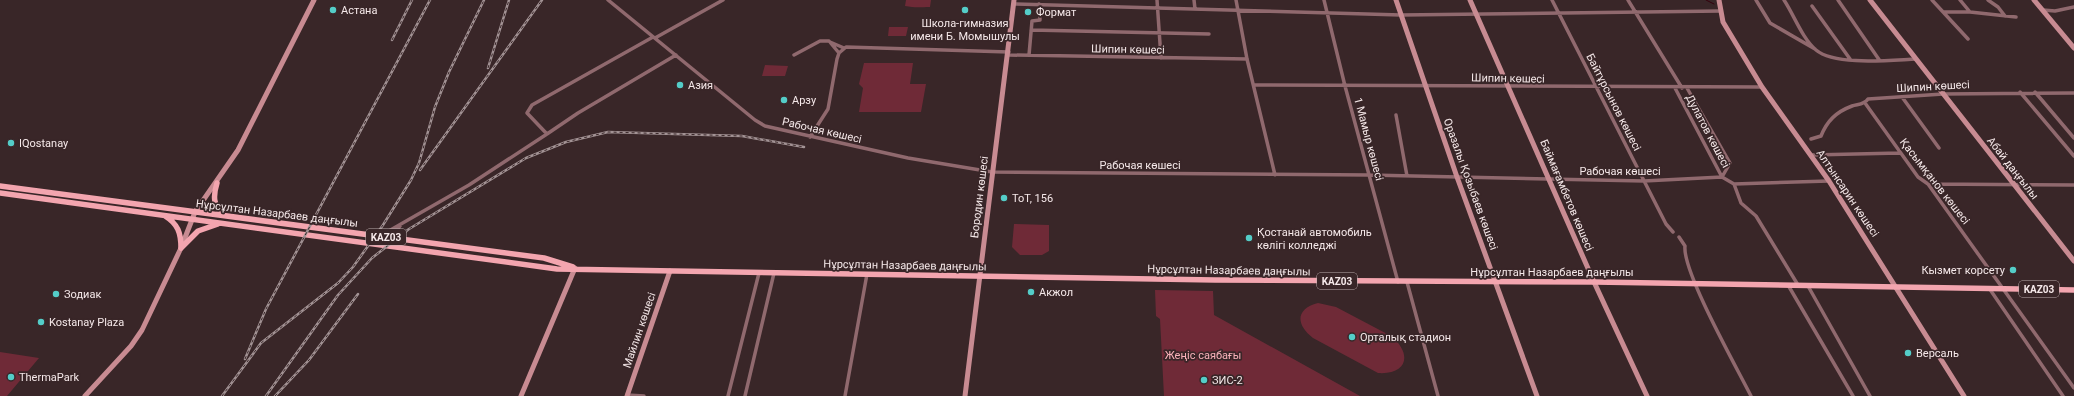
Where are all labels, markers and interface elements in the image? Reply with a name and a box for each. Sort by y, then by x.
place label: Астана [341,4,377,17]
marker: Астана [328,5,338,15]
marker: Школа-гимназия имени Б. Момышулы [960,5,970,15]
place label: Формат [1036,6,1077,19]
marker: Формат [1023,7,1033,17]
place label: Школа-гимназия имени Б. Момышулы [910,17,1020,43]
street label: Шипин көшесі [1091,42,1165,57]
street label: Байтұрсынов көшесі [1583,51,1644,153]
street label: Шипин көшесі [1471,71,1545,86]
street label: Шипин көшесі [1896,78,1970,95]
place label: Азия [688,79,713,92]
marker: Азия [675,80,685,90]
street label: Дулатов көшесі [1683,92,1732,170]
place label: Арзу [792,94,817,107]
marker: Арзу [779,95,789,105]
street label: 1 Мамыр көшесі [1351,96,1386,182]
street label: Рабочая көшесі [781,115,863,146]
street label: Оразалы Қозыбаев көшесі [1441,117,1500,252]
street label: Абай даңғылы [1984,134,2041,202]
street label: Қасымқанов көшесі [1897,136,1972,227]
place label: IQostanay [19,137,69,150]
marker: IQostanay [6,138,16,148]
street label: Баймағамбетов көшесі [1537,138,1596,253]
street label: Алтынсарин көшесі [1814,147,1882,239]
street label: Бородин көшесі [968,155,991,239]
street label: Рабочая көшесі [1099,159,1181,172]
street label: Рабочая көшесі [1579,165,1661,178]
place label: ТоТ, 156 [1012,192,1053,205]
marker: ТоТ, 156 [999,193,1009,203]
street label: Нұрсұлтан Назарбаев даңғылы [195,197,359,230]
place label: Қостанай автомобиль көлігі колледжі [1257,226,1372,252]
road number: KАZ03 [366,229,406,245]
marker: Қостанай автомобиль көлігі колледжі [1244,233,1254,243]
street label: Нұрсұлтан Назарбаев даңғылы [823,258,987,273]
street label: Нұрсұлтан Назарбаев даңғылы [1147,263,1311,278]
place label: Кызмет корсету [1921,264,2006,277]
marker: Кызмет корсету [2008,265,2018,275]
street label: Нұрсұлтан Назарбаев даңғылы [1470,266,1634,279]
road number: KАZ03 [1317,273,1357,289]
road number: KАZ03 [2019,281,2059,297]
place label: Акжол [1039,286,1073,299]
marker: Акжол [1026,287,1036,297]
place label: Зодиак [64,288,101,301]
marker: Зодиак [51,289,61,299]
street label: Майлин көшесі [620,291,658,370]
place label: Kostanay Plaza [49,316,124,329]
marker: Kostanay Plaza [36,317,46,327]
place label: Орталық стадион [1360,331,1451,344]
marker: Орталық стадион [1347,332,1357,342]
place label: Версаль [1916,347,1959,360]
marker: Версаль [1903,348,1913,358]
park label: Жеңіс саябағы [1165,349,1241,362]
place label: ThermaPark [19,371,79,384]
marker: ThermaPark [6,372,16,382]
place label: ЗИС-2 [1212,374,1243,387]
marker: ЗИС-2 [1199,375,1209,385]

